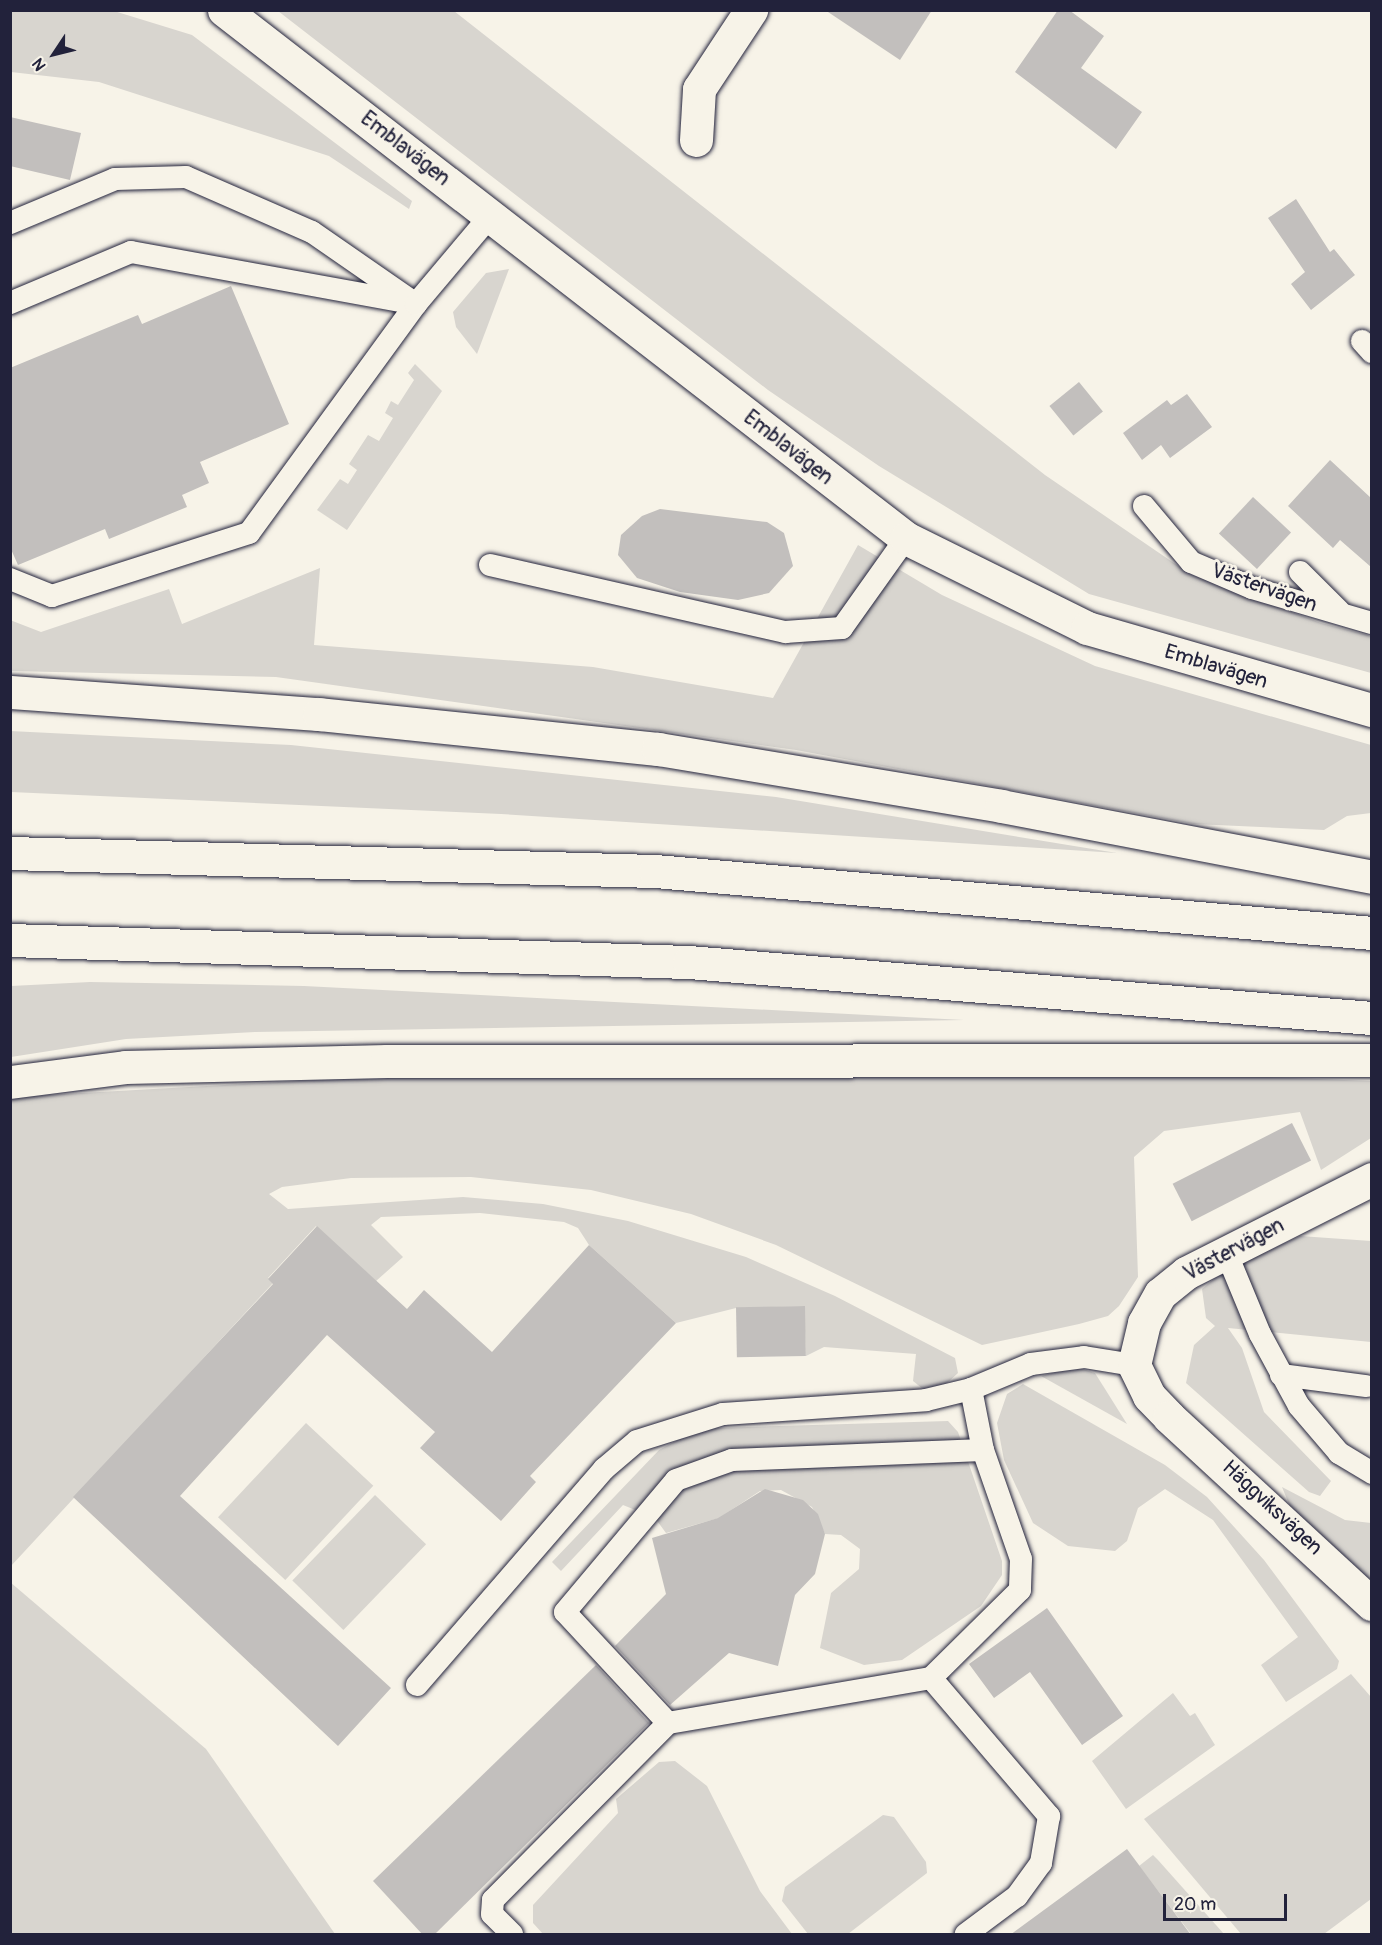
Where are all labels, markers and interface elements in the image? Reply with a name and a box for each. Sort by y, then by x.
north arrow [24,24,84,84]
text: N [28,54,51,75]
street label: Emblavägen [355,106,455,192]
street label: Emblavägen [738,405,838,491]
street label: Västervägen [1208,558,1320,618]
street label: Emblavägen [1161,639,1271,695]
street label: Västervägen [1179,1213,1289,1287]
street label: Häggviksvägen [1217,1455,1327,1561]
scale bar [1166,1882,1290,1920]
text: 20 m [1174,1893,1216,1916]

